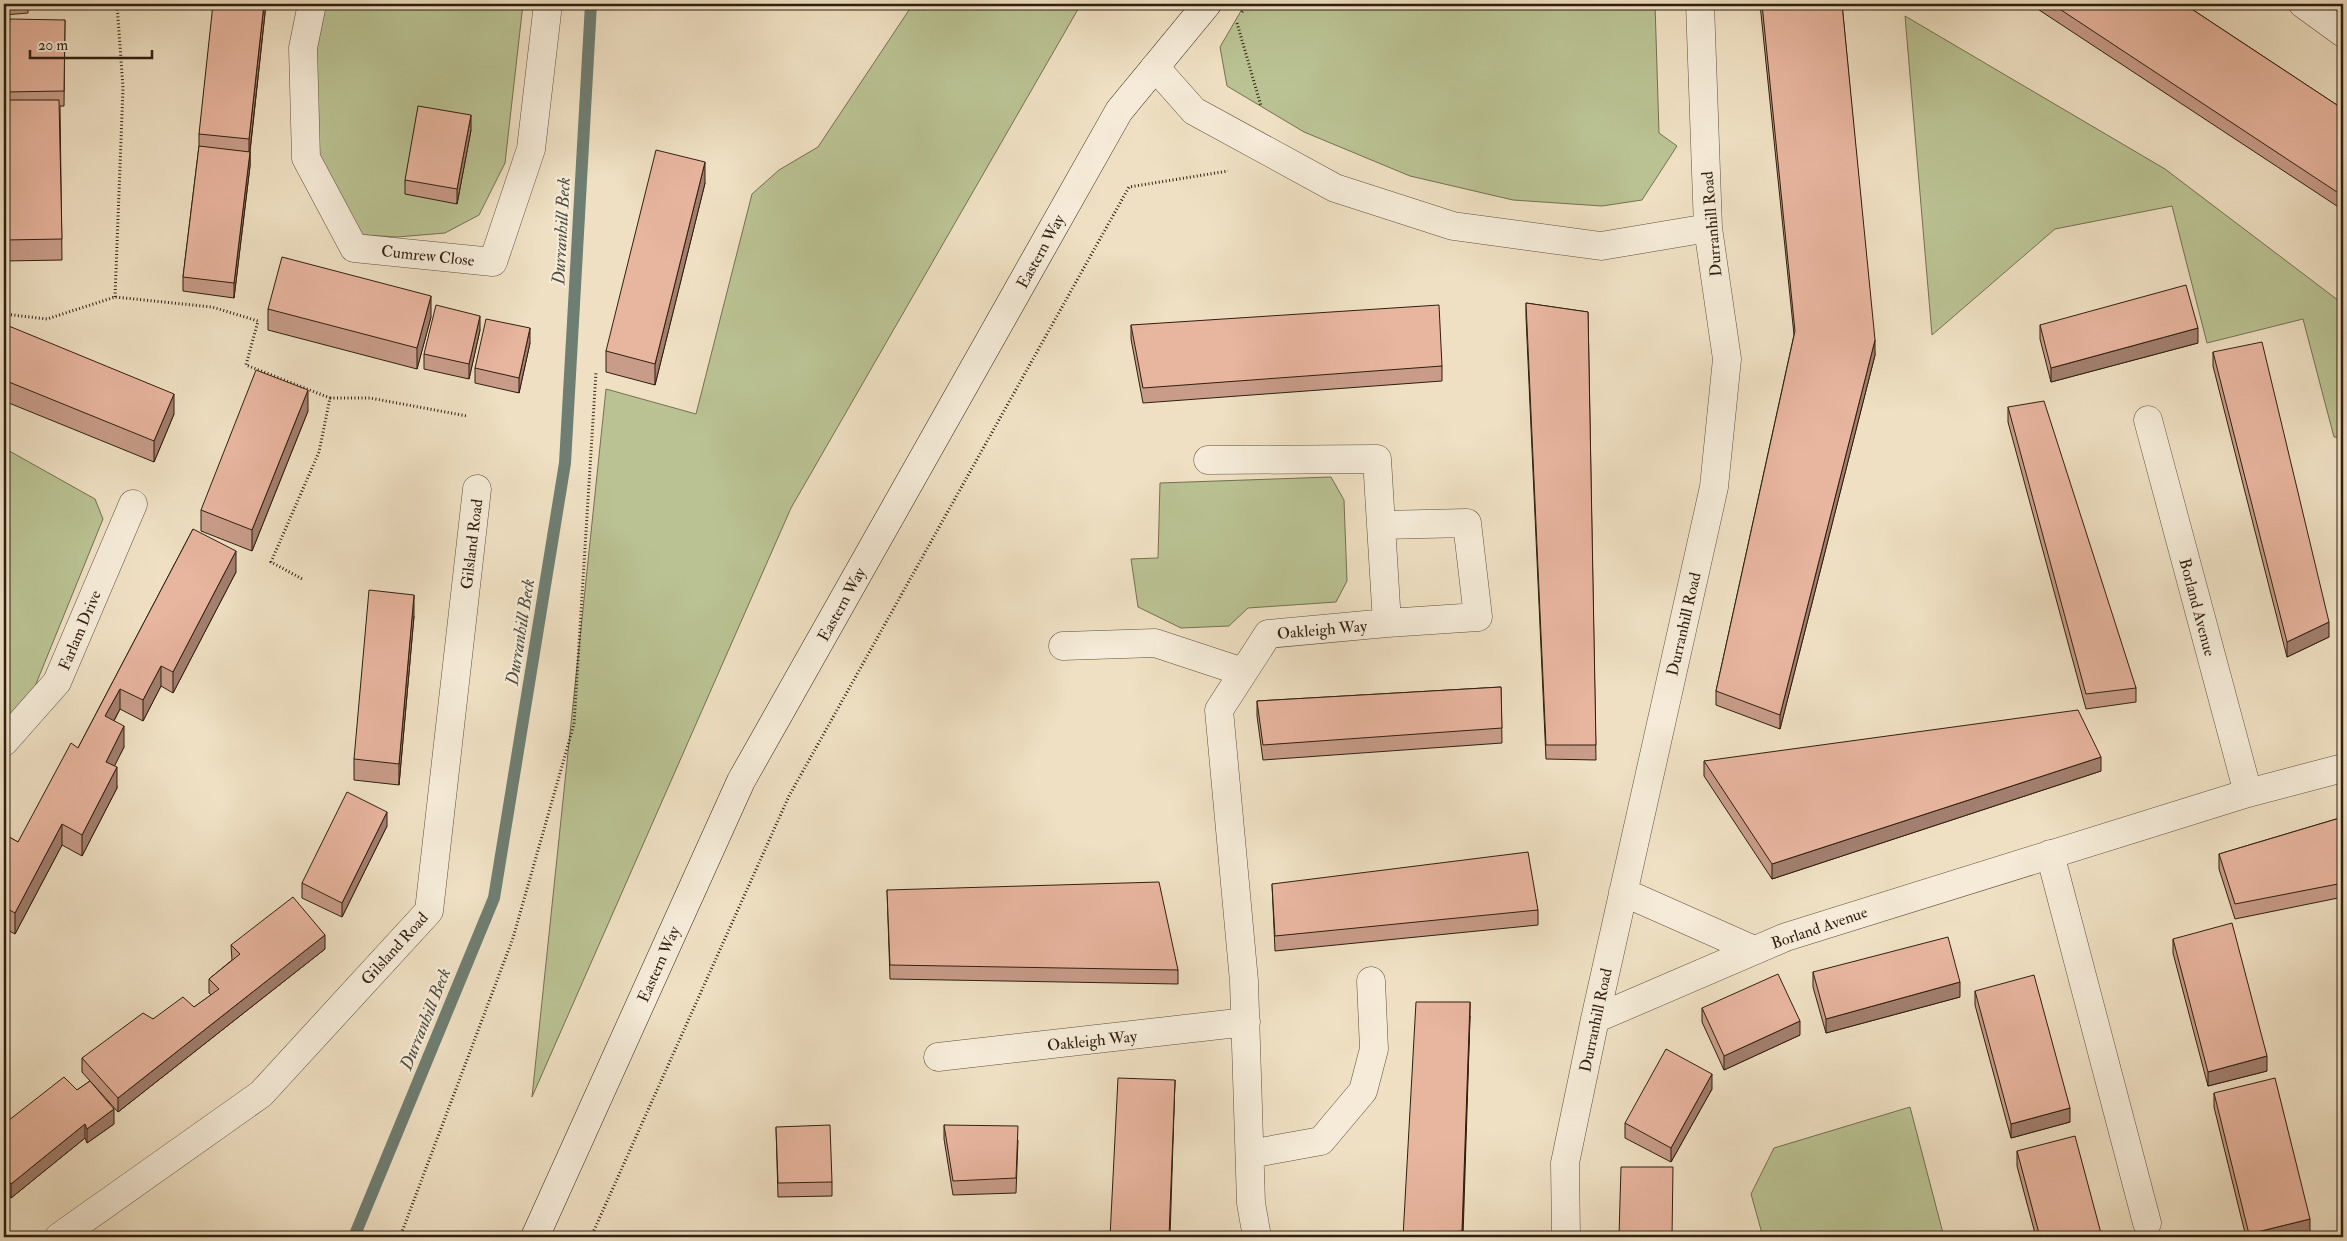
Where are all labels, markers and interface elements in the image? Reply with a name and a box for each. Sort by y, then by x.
scale bar [30,28,152,60]
text: 20 m [38,36,68,55]
street label: Durranhill Road [1697,170,1727,277]
water label: Durranhill Beck [547,177,576,286]
street label: Eastern Way [1012,210,1070,292]
street label: Cumrew Close [380,241,476,271]
street label: Gilsland Road [457,498,487,590]
street label: Borland Avenue [2174,556,2220,659]
street label: Eastern Way [813,563,871,645]
street label: Durranhill Road [1662,570,1706,678]
water label: Durranhill Beck [501,577,540,688]
street label: Farlam Drive [54,587,106,673]
street label: Oakleigh Way [1276,616,1369,644]
street label: Borland Avenue [1769,902,1870,954]
street label: Gilsland Road [357,908,433,989]
street label: Eastern Way [633,922,685,1006]
water label: Durranhill Beck [394,965,456,1074]
street label: Durranhill Road [1575,966,1617,1074]
street label: Oakleigh Way [1046,1026,1139,1056]

